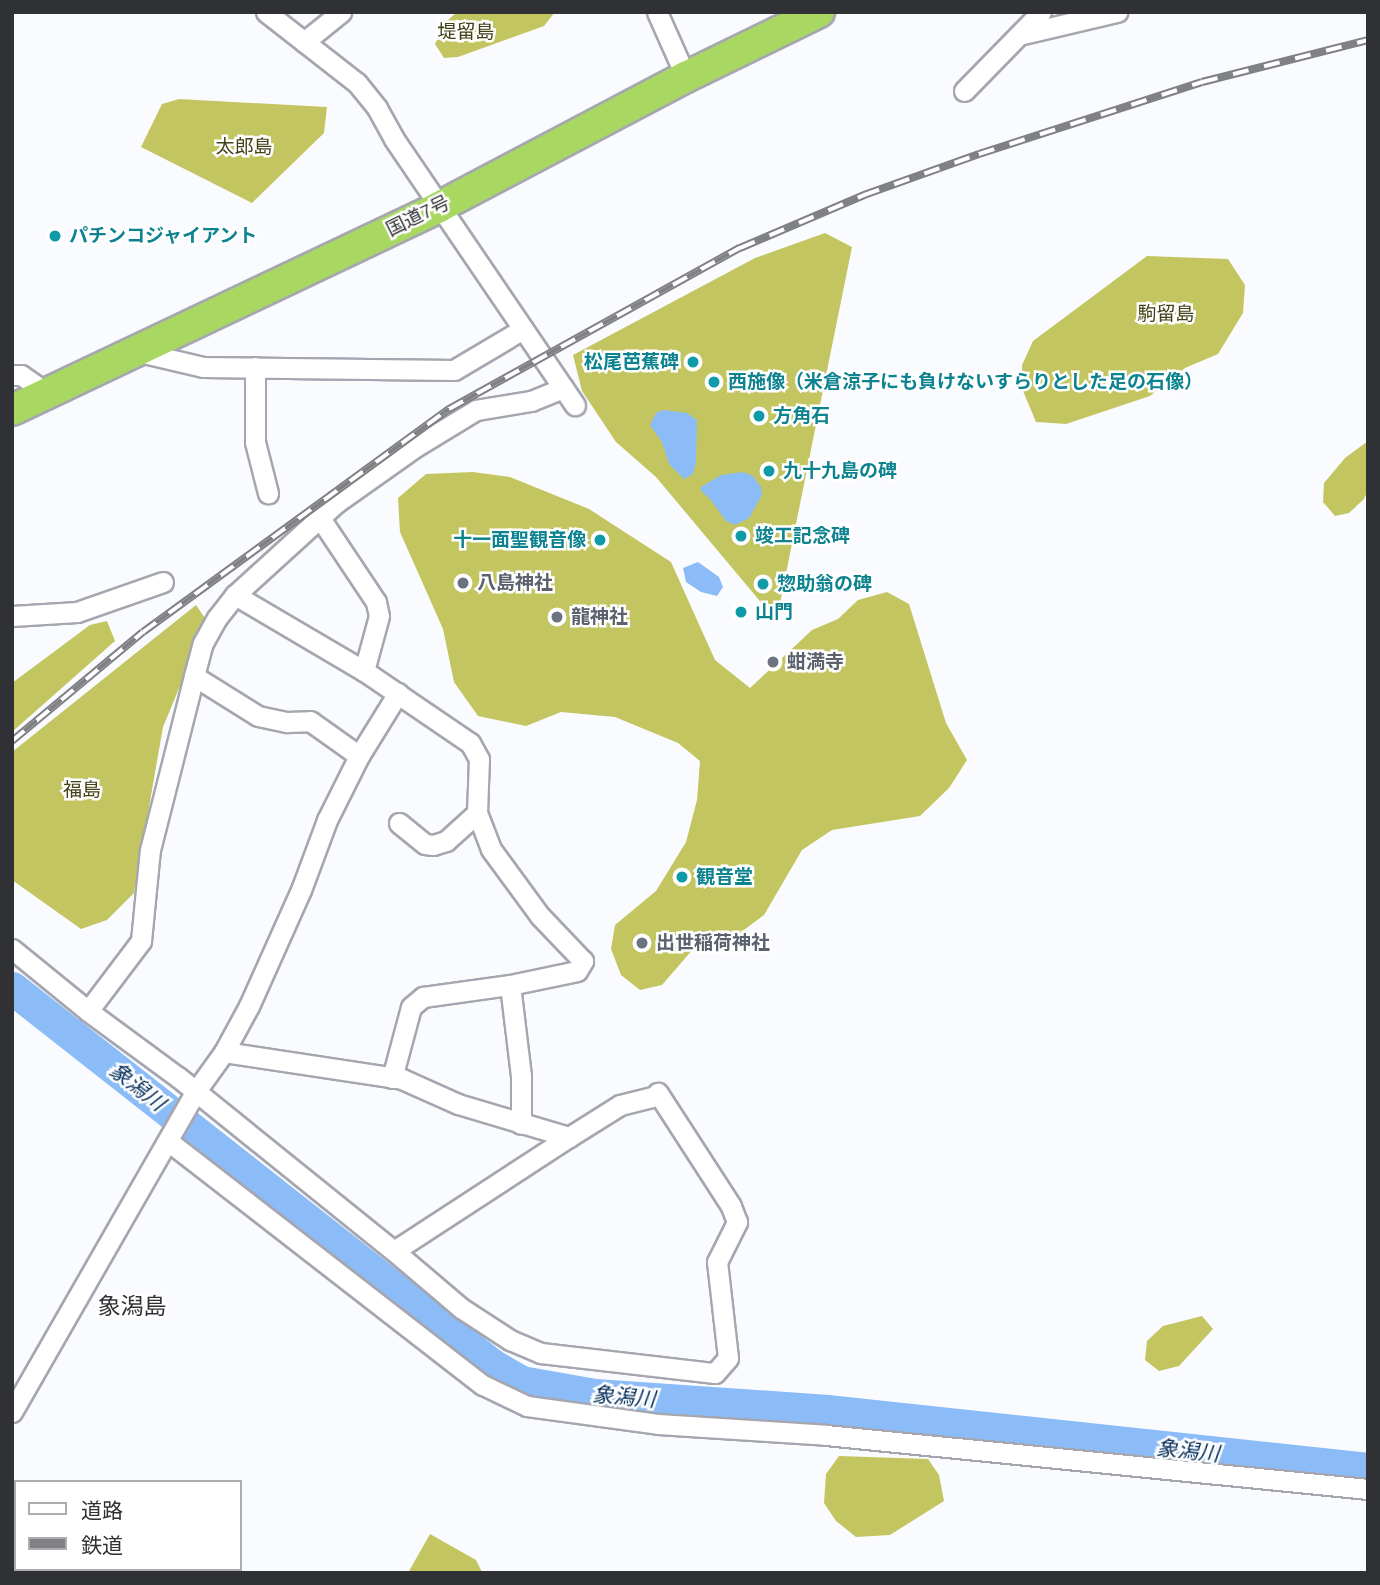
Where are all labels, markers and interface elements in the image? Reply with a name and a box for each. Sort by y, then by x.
park label: 堤留島 [438,21,494,43]
park label: 太郎島 [216,136,272,158]
street label: 国道7号 [383,191,453,241]
place label: パチンコジャイアント [69,225,259,247]
marker: パチンコジャイアント [47,228,63,244]
park label: 駒留島 [1138,303,1194,325]
place label: 松尾芭蕉碑 [584,351,679,373]
marker: 松尾芭蕉碑 [685,354,701,370]
place label: 西施像（米倉涼子にも負けないすらりとした足の石像） [728,371,1203,393]
marker: 西施像（米倉涼子にも負けないすらりとした足の石像） [706,374,722,390]
place label: 方角石 [773,405,830,427]
marker: 方角石 [751,408,767,424]
place label: 九十九島の碑 [783,460,897,482]
marker: 九十九島の碑 [761,463,777,479]
place label: 竣工記念碑 [755,525,850,547]
marker: 竣工記念碑 [733,528,749,544]
place label: 十一面聖観音像 [453,529,586,551]
marker: 十一面聖観音像 [592,532,608,548]
place label: 八島神社 [477,572,553,594]
place label: 惣助翁の碑 [777,573,872,595]
marker: 八島神社 [455,575,471,591]
marker: 惣助翁の碑 [755,576,771,592]
place label: 山門 [755,601,793,623]
marker: 山門 [733,604,749,620]
place label: 龍神社 [571,606,628,628]
marker: 龍神社 [549,609,565,625]
place label: 蚶満寺 [787,651,844,673]
marker: 蚶満寺 [765,654,781,670]
park label: 福島 [63,779,101,801]
place label: 観音堂 [696,866,753,888]
marker: 観音堂 [674,869,690,885]
place label: 出世稲荷神社 [656,932,770,954]
marker: 出世稲荷神社 [634,935,650,951]
water label: 象潟川 [105,1057,171,1115]
district label: 象潟島 [98,1292,166,1320]
water label: 象潟川 [592,1381,656,1411]
water label: 象潟川 [1155,1434,1221,1466]
legend [14,1480,242,1571]
text: 道路 [81,1498,123,1522]
text: 鉄道 [81,1533,123,1557]

